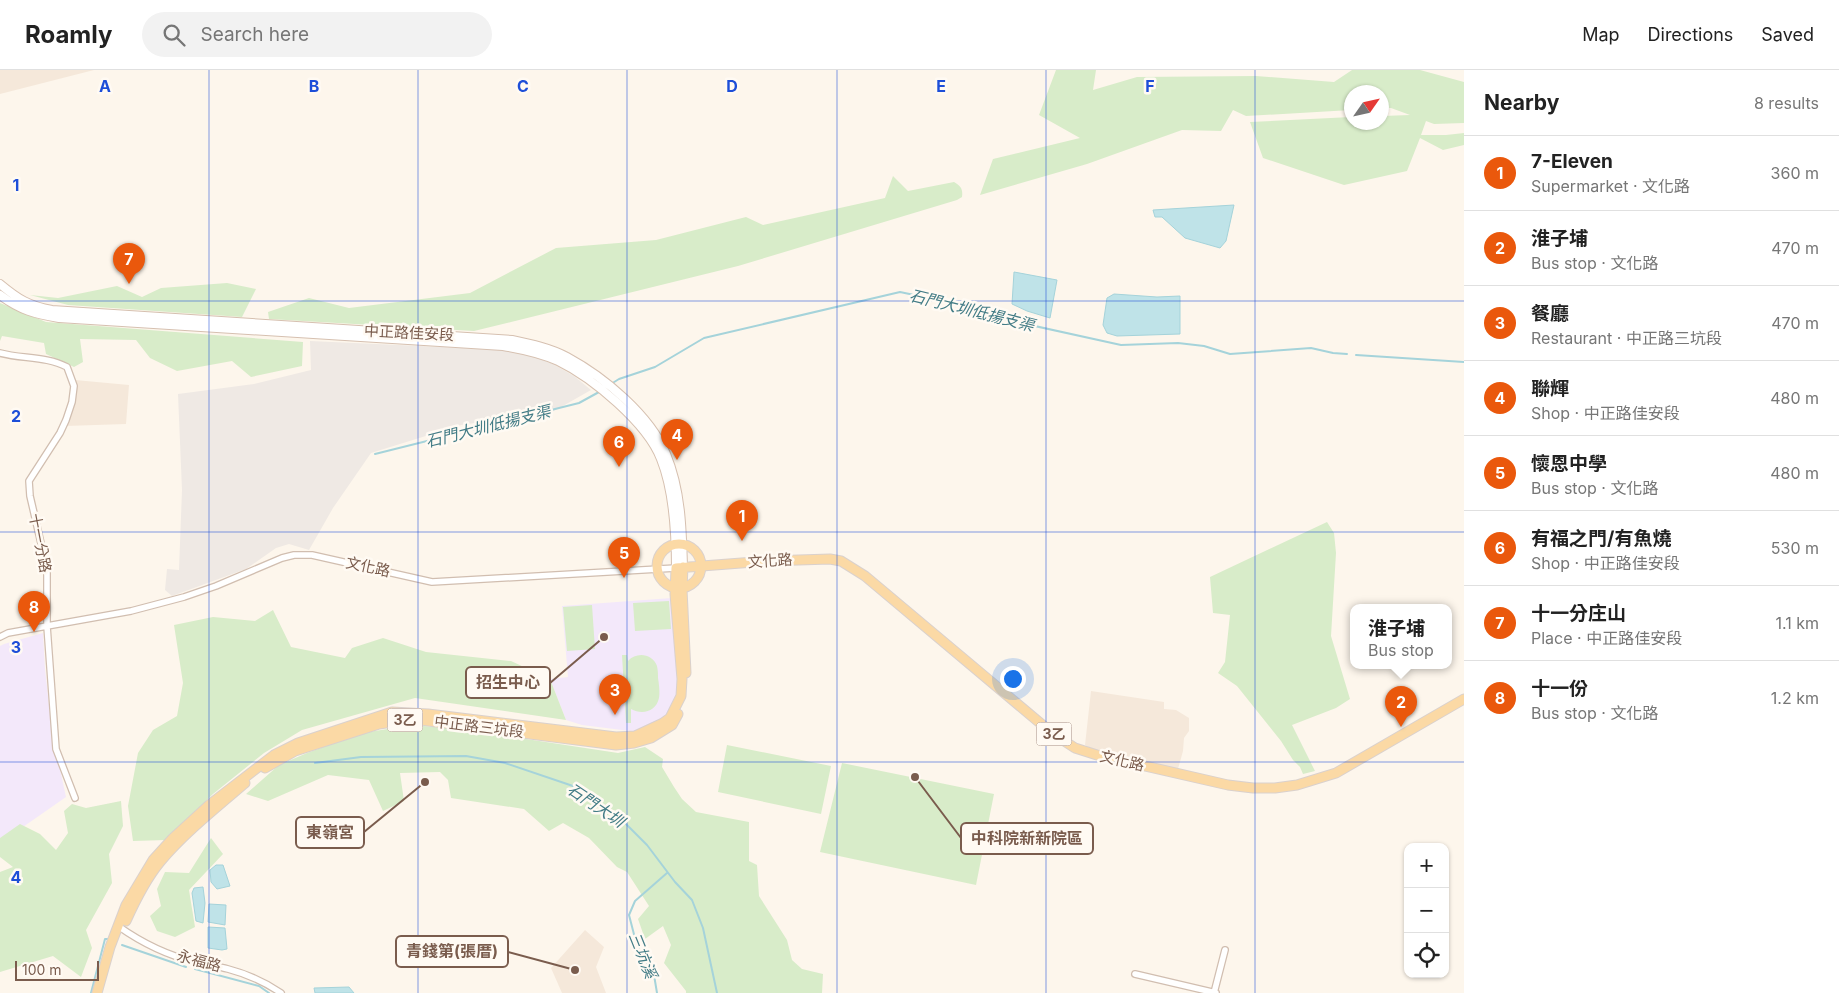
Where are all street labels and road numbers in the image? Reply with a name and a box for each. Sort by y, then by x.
street label: 中正路佳安段 [364,321,454,344]
street label: 十一分路 [25,512,56,574]
street label: 文化路 [747,549,793,572]
street label: 文化路 [344,553,392,580]
road number: 3乙 [388,708,422,732]
street label: 中正路三坑段 [433,712,525,741]
road number: 3乙 [1036,722,1072,746]
street label: 文化路 [1098,746,1146,775]
street label: 永福路 [175,946,223,976]

